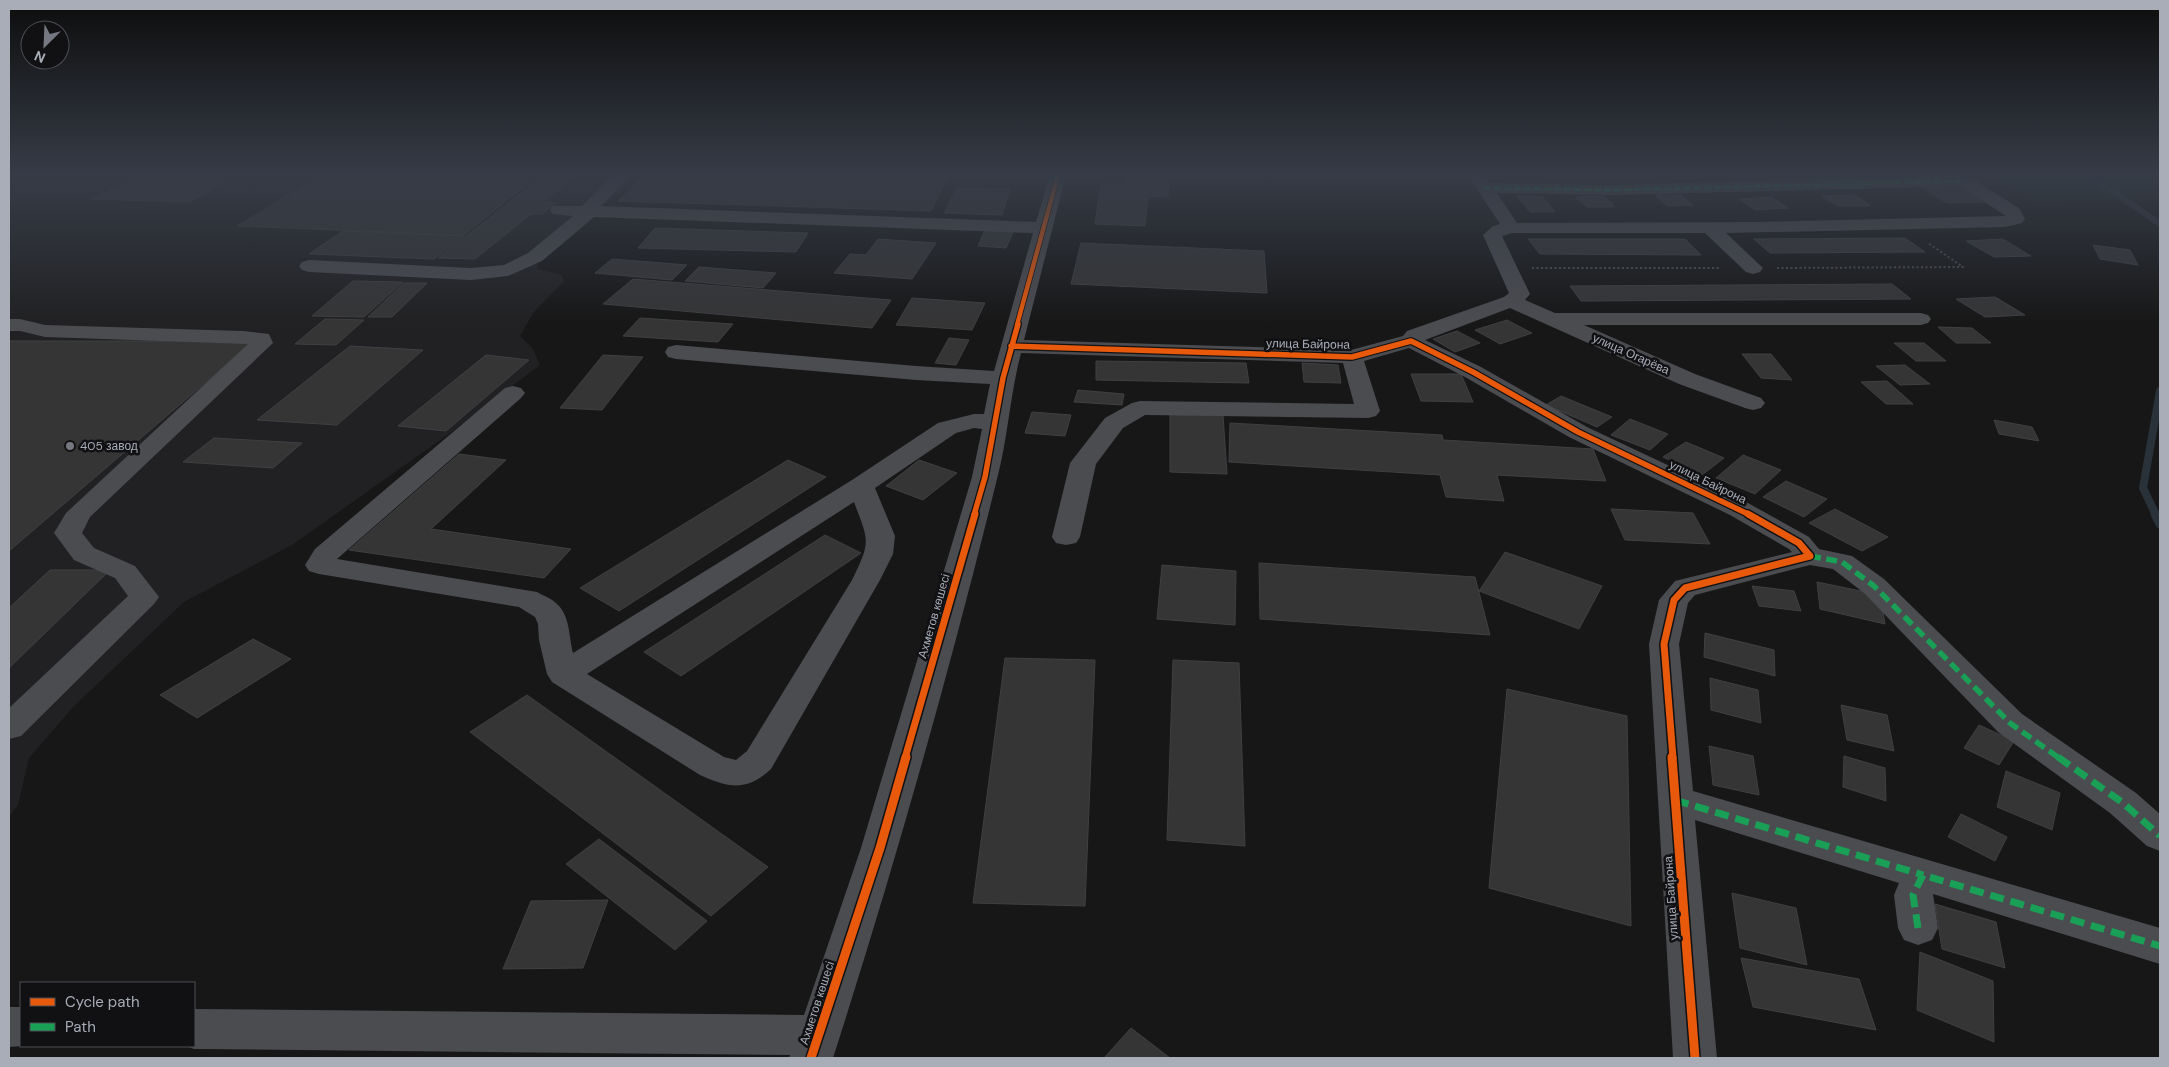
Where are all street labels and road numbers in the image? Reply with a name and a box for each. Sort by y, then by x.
street label: улица Огарёва [1590,330,1672,378]
street label: улица Байрона [1266,335,1350,353]
street label: улица Байрона [1667,456,1750,508]
street label: Ахметов көшесі [914,572,954,660]
street label: улица Байрона [1660,855,1682,941]
street label: Ахметов көшесі [796,959,838,1047]

